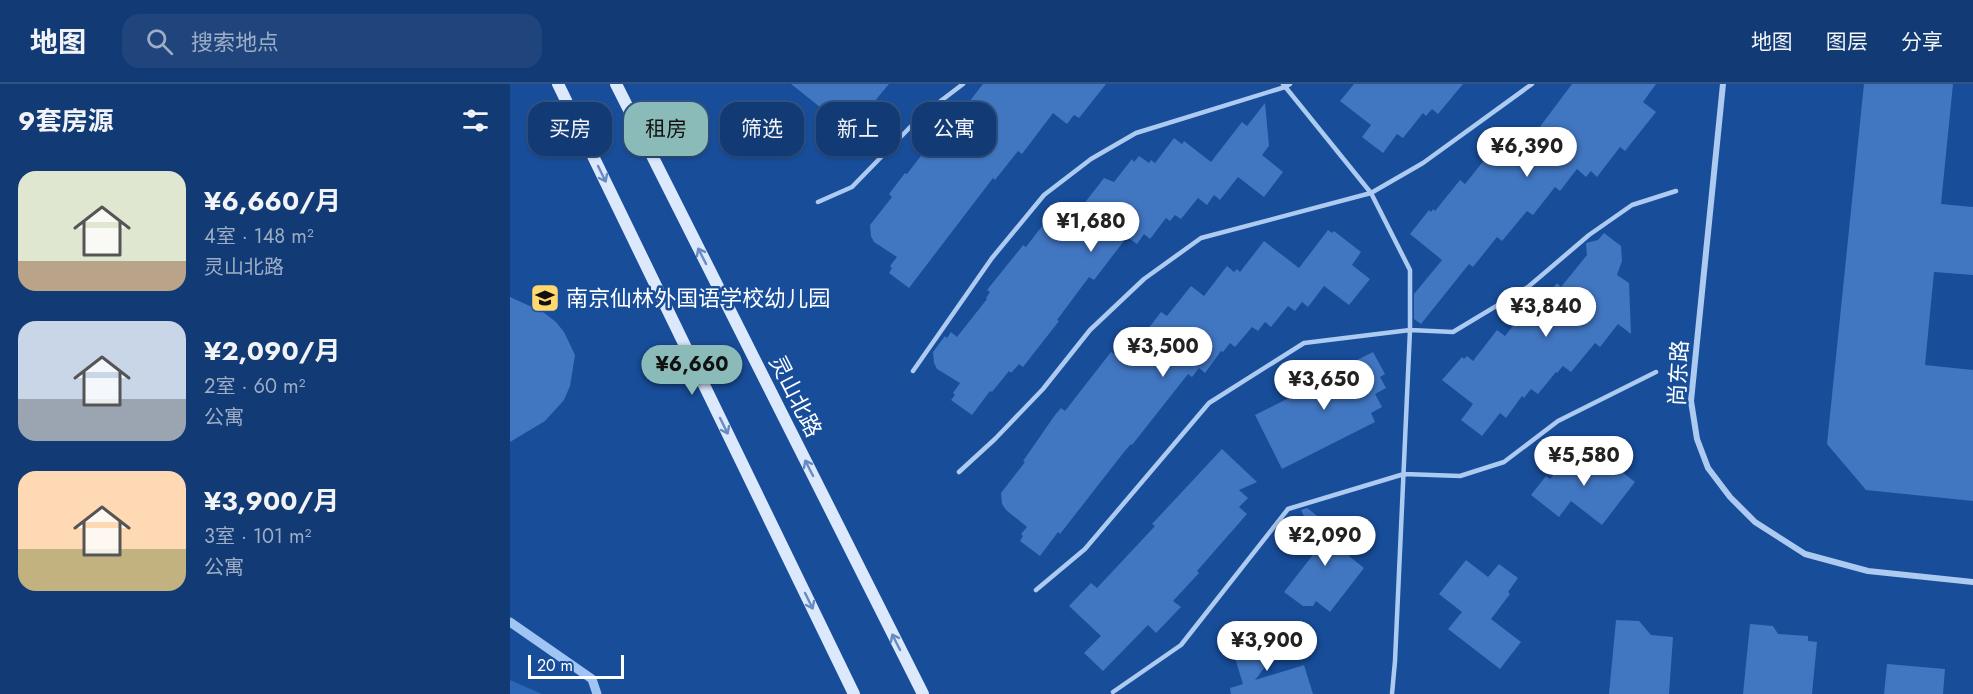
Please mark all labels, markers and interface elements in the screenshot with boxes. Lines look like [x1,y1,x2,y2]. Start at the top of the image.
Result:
search box [122,14,542,68]
text: 地图 [30,22,86,63]
icon: search [143,25,176,58]
text: 搜索地点 [191,26,279,58]
text: 地图 [1751,27,1793,57]
text: 图层 [1826,27,1868,57]
text: 分享 [1901,27,1943,57]
text: 9套房源 [18,102,113,140]
chip: 买房 [528,102,612,156]
chip: 租房 [624,102,708,156]
chip: 筛选 [720,102,804,156]
chip: 新上 [816,102,900,156]
chip: 公寓 [912,102,996,156]
icon: filters [459,104,492,137]
pin: ¥6,390 [1478,127,1576,178]
text: ¥6,390 [1491,132,1563,161]
one-way arrow [597,165,608,183]
text: ¥6,660/月 [204,182,341,220]
icon: home [66,195,138,267]
pin: ¥1,680 [1042,202,1140,253]
text: ¥1,680 [1056,207,1126,236]
text: 4室 · 148 m² [204,222,314,251]
one-way arrow [696,247,707,265]
text: 灵山北路 [204,253,284,282]
school or university icon: 南京仙林外国语学校幼儿园 [529,282,561,314]
place label: 南京仙林外国语学校幼儿园 [566,282,830,314]
pin: ¥3,840 [1497,287,1595,338]
text: ¥3,840 [1510,292,1582,321]
pin: ¥3,500 [1114,327,1212,378]
text: ¥2,090/月 [204,332,341,370]
text: ¥3,500 [1127,332,1199,361]
street label: 尚东路 [1660,339,1696,407]
icon: home [66,345,138,417]
pin: ¥6,660 [643,345,741,396]
text: ¥6,660 [655,350,729,379]
street label: 灵山北路 [762,350,830,442]
pin: ¥3,650 [1275,360,1373,411]
text: ¥3,650 [1288,365,1360,394]
text: 2室 · 60 m² [204,372,305,401]
text: 公寓 [204,403,244,432]
one-way arrow [718,416,730,434]
pin: ¥5,580 [1535,436,1633,487]
text: ¥5,580 [1548,441,1620,470]
one-way arrow [802,459,814,477]
text: ¥3,900/月 [204,482,339,520]
icon: home [66,495,138,567]
pin: ¥2,090 [1276,516,1374,567]
text: ¥2,090 [1289,521,1361,550]
text: 3室 · 101 m² [204,522,311,551]
text: 公寓 [204,553,244,582]
one-way arrow [803,592,815,610]
pin: ¥3,900 [1218,621,1316,672]
text: ¥3,900 [1231,626,1303,655]
one-way arrow [890,633,902,651]
scale bar [528,652,624,680]
text: 20 m [537,654,573,677]

